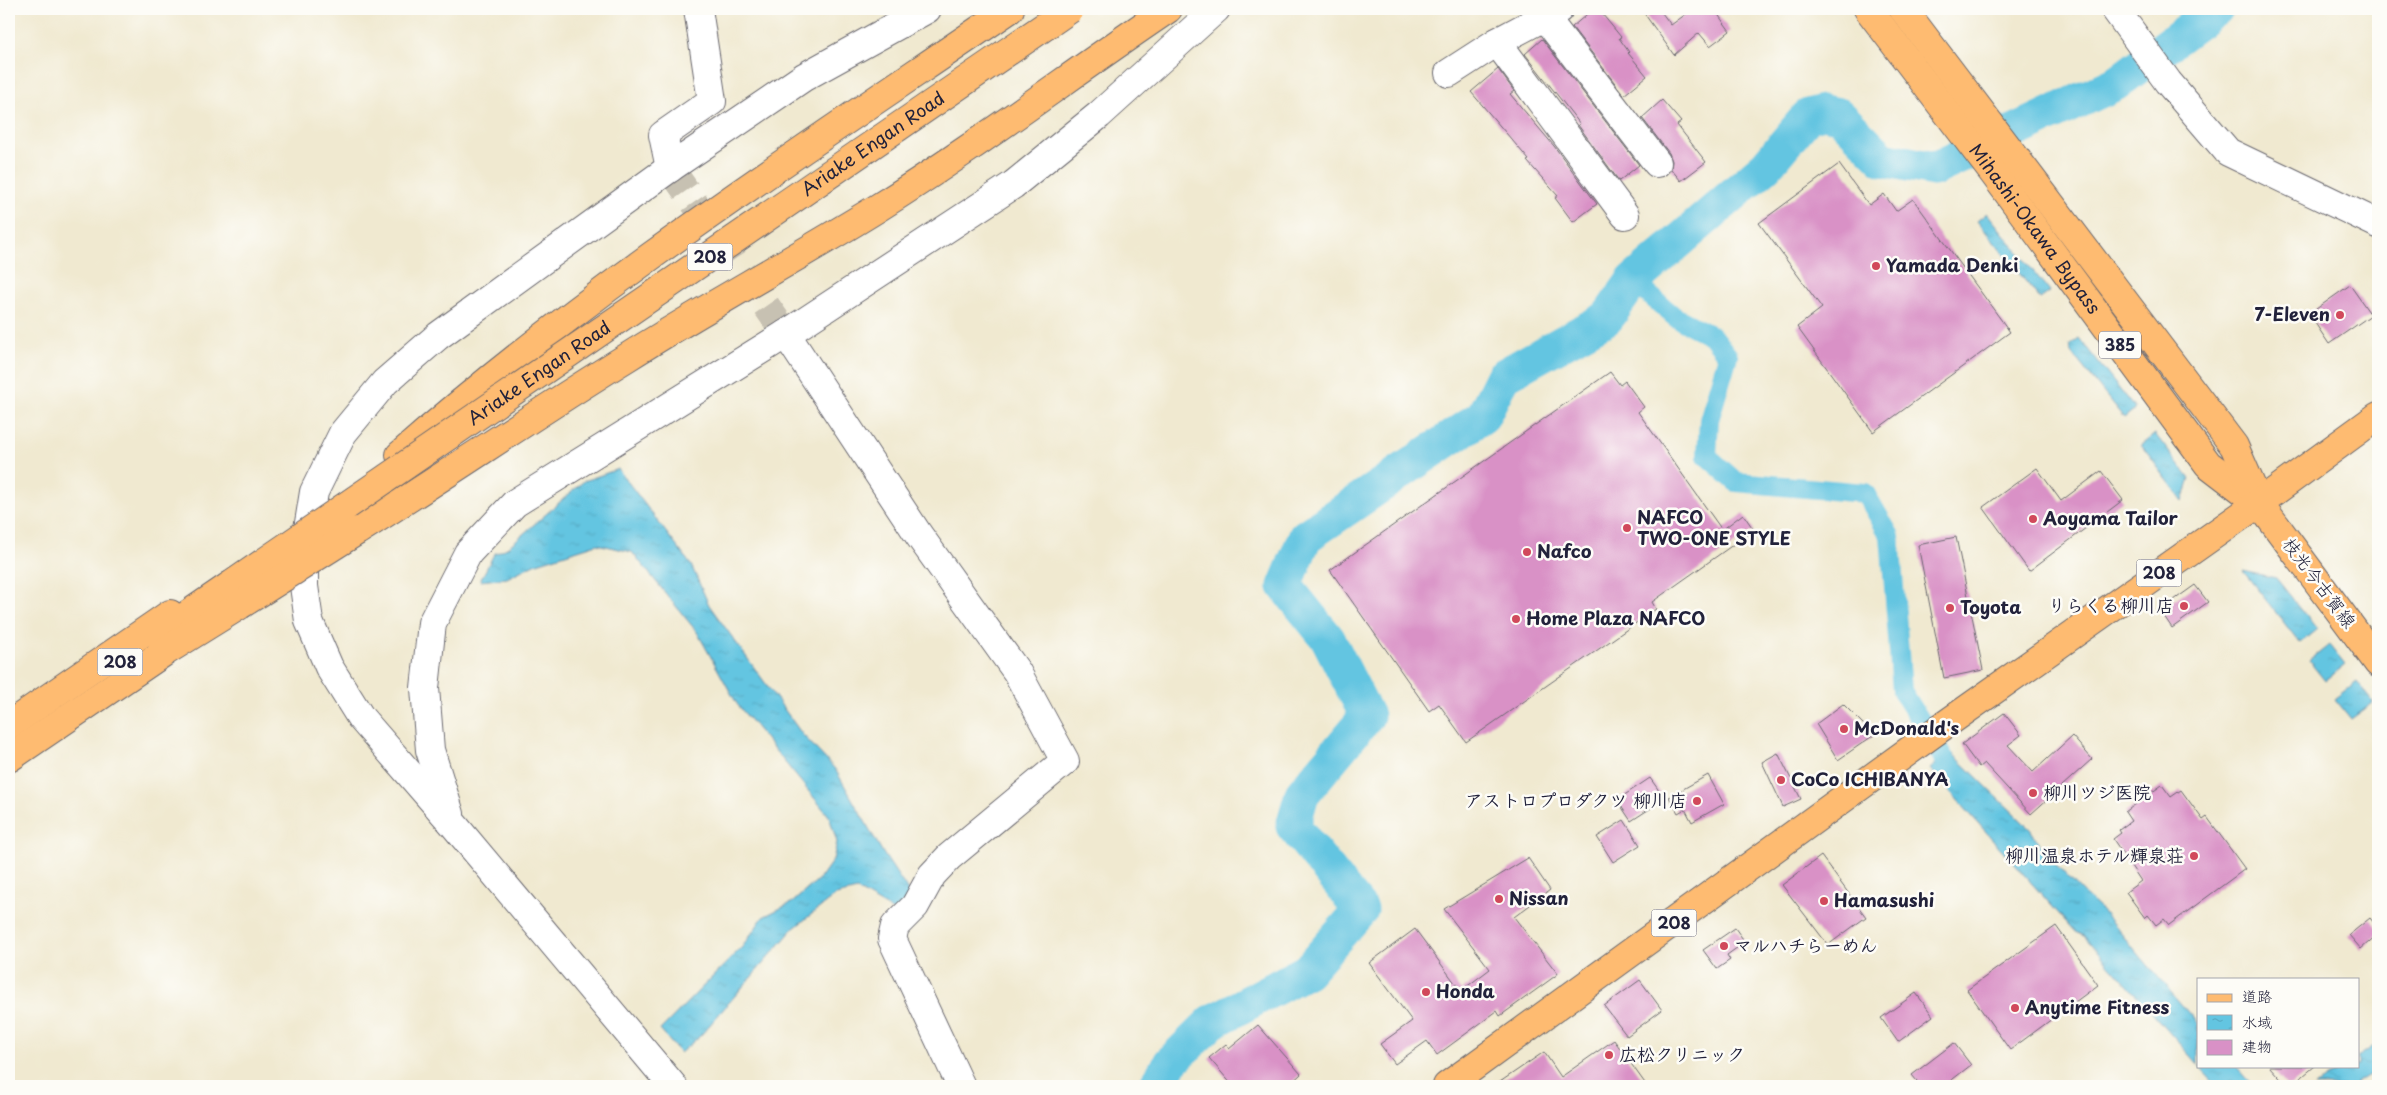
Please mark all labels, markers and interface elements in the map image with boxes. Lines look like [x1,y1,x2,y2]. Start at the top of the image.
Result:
street label: Ariake Engan Road [795,84,950,202]
street label: Mihashi-Okawa Bypass [1963,137,2108,319]
road number: 208 [688,243,732,270]
place label: Yamada Denki [1886,251,2018,278]
marker: Yamada Denki [1870,260,1882,272]
place label: 7-Eleven [2255,300,2330,327]
marker: 7-Eleven [2334,309,2346,321]
street label: Ariake Engan Road [461,313,616,431]
road number: 385 [2099,332,2141,358]
place label: NAFCO TWO-ONE STYLE [1637,503,1791,551]
place label: Aoyama Tailor [2042,504,2178,531]
marker: Aoyama Tailor [2027,513,2039,525]
marker: NAFCO TWO-ONE STYLE [1621,522,1633,534]
street label: 枝光今古賀線 [2277,531,2363,633]
place label: Nafco [1537,537,1592,564]
marker: Nafco [1521,546,1533,558]
road number: 208 [2136,560,2182,586]
place label: りらくる柳川店 [2048,591,2174,618]
place label: Toyota [1960,593,2021,620]
marker: りらくる柳川店 [2178,600,2190,612]
marker: Toyota [1944,602,1956,614]
place label: Home Plaza NAFCO [1526,604,1705,631]
marker: Home Plaza NAFCO [1510,613,1522,625]
road number: 208 [98,649,142,676]
place label: McDonald's [1854,714,1960,741]
marker: McDonald's [1838,723,1850,735]
place label: CoCo ICHIBANYA [1791,765,1949,792]
marker: CoCo ICHIBANYA [1775,774,1787,786]
place label: 柳川ツジ医院 [2043,778,2151,805]
place label: アストロプロダクツ 柳川店 [1465,786,1687,813]
marker: 柳川ツジ医院 [2027,787,2039,799]
marker: アストロプロダクツ 柳川店 [1691,795,1703,807]
place label: 柳川温泉ホテル輝泉荘 [2005,841,2184,868]
marker: 柳川温泉ホテル輝泉荘 [2188,850,2200,862]
place label: Nissan [1509,884,1569,911]
place label: Hamasushi [1834,886,1934,913]
marker: Nissan [1493,893,1505,905]
marker: Hamasushi [1818,895,1830,907]
road number: 208 [1652,910,1696,936]
place label: マルハチらーめん [1734,931,1878,958]
marker: マルハチらーめん [1718,940,1730,952]
place label: Honda [1436,977,1496,1004]
legend [2197,978,2360,1068]
text: 道路 [2242,984,2272,1007]
marker: Honda [1420,986,1432,998]
place label: Anytime Fitness [2025,993,2170,1020]
marker: Anytime Fitness [2009,1002,2021,1014]
text: 水域 [2242,1010,2272,1033]
text: 建物 [2242,1034,2272,1057]
place label: 広松クリニック [1619,1040,1745,1067]
marker: 広松クリニック [1603,1049,1615,1061]

